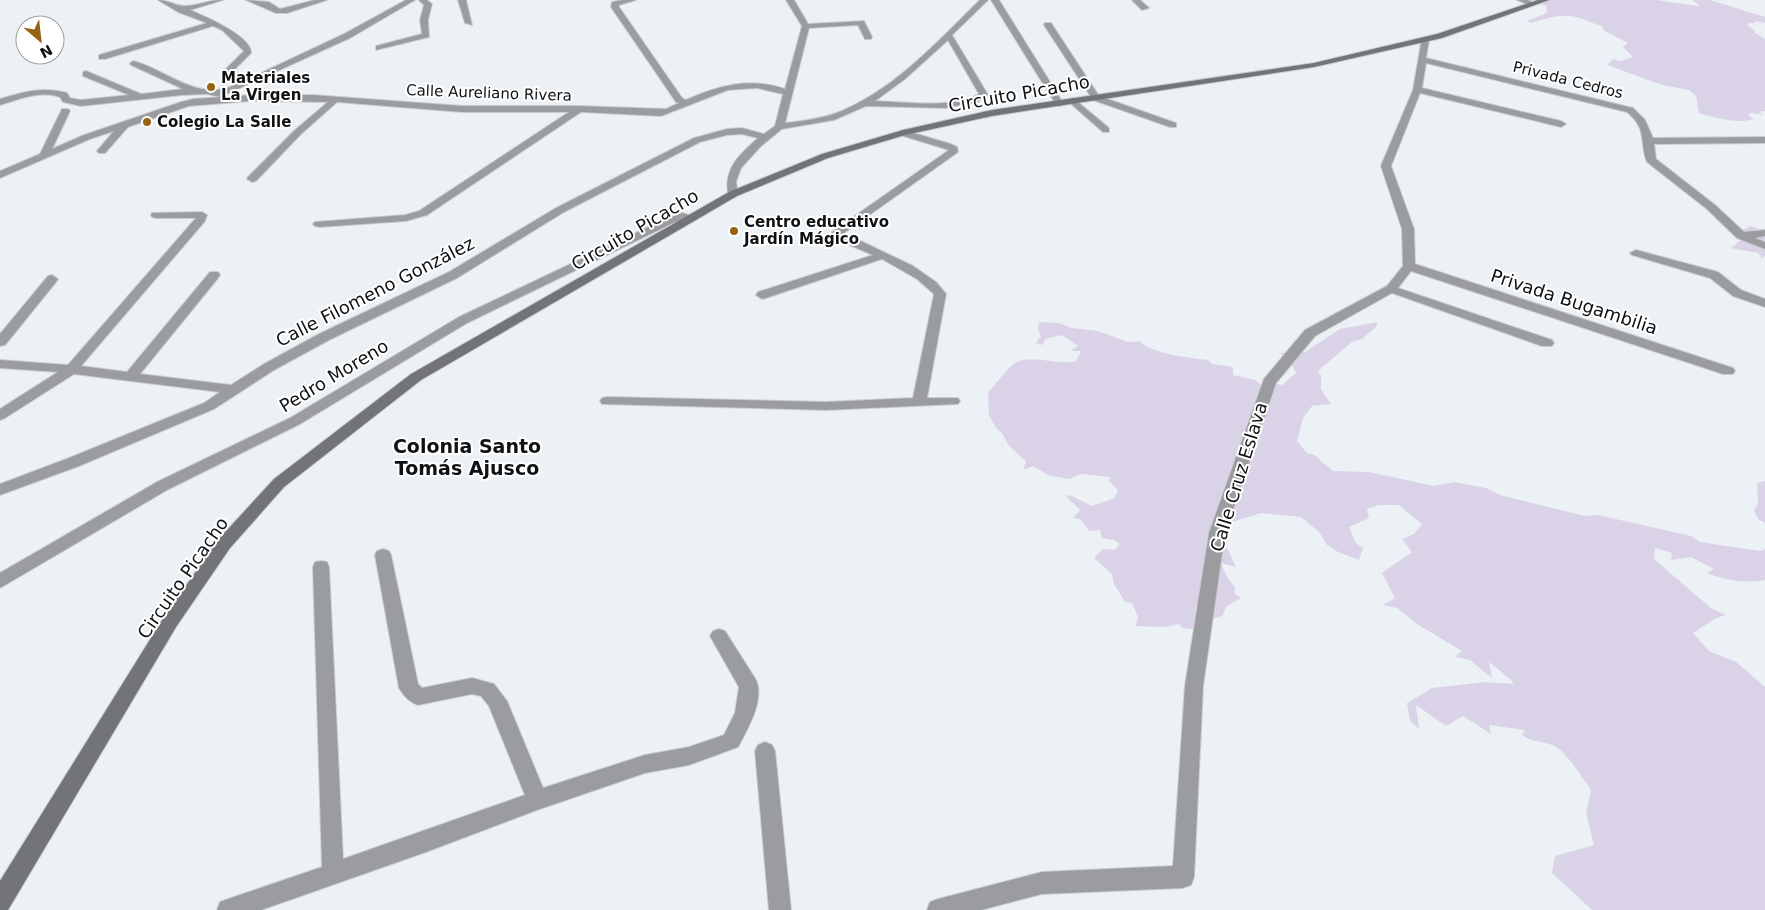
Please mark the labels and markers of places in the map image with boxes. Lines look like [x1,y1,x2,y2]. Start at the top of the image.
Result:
place label: Materiales La Virgen [221,69,310,104]
marker: Materiales La Virgen [205,81,217,93]
place label: Colegio La Salle [157,113,291,131]
marker: Colegio La Salle [141,116,153,128]
place label: Centro educativo Jardín Mágico [743,213,889,248]
marker: Centro educativo Jardín Mágico [728,225,740,237]

